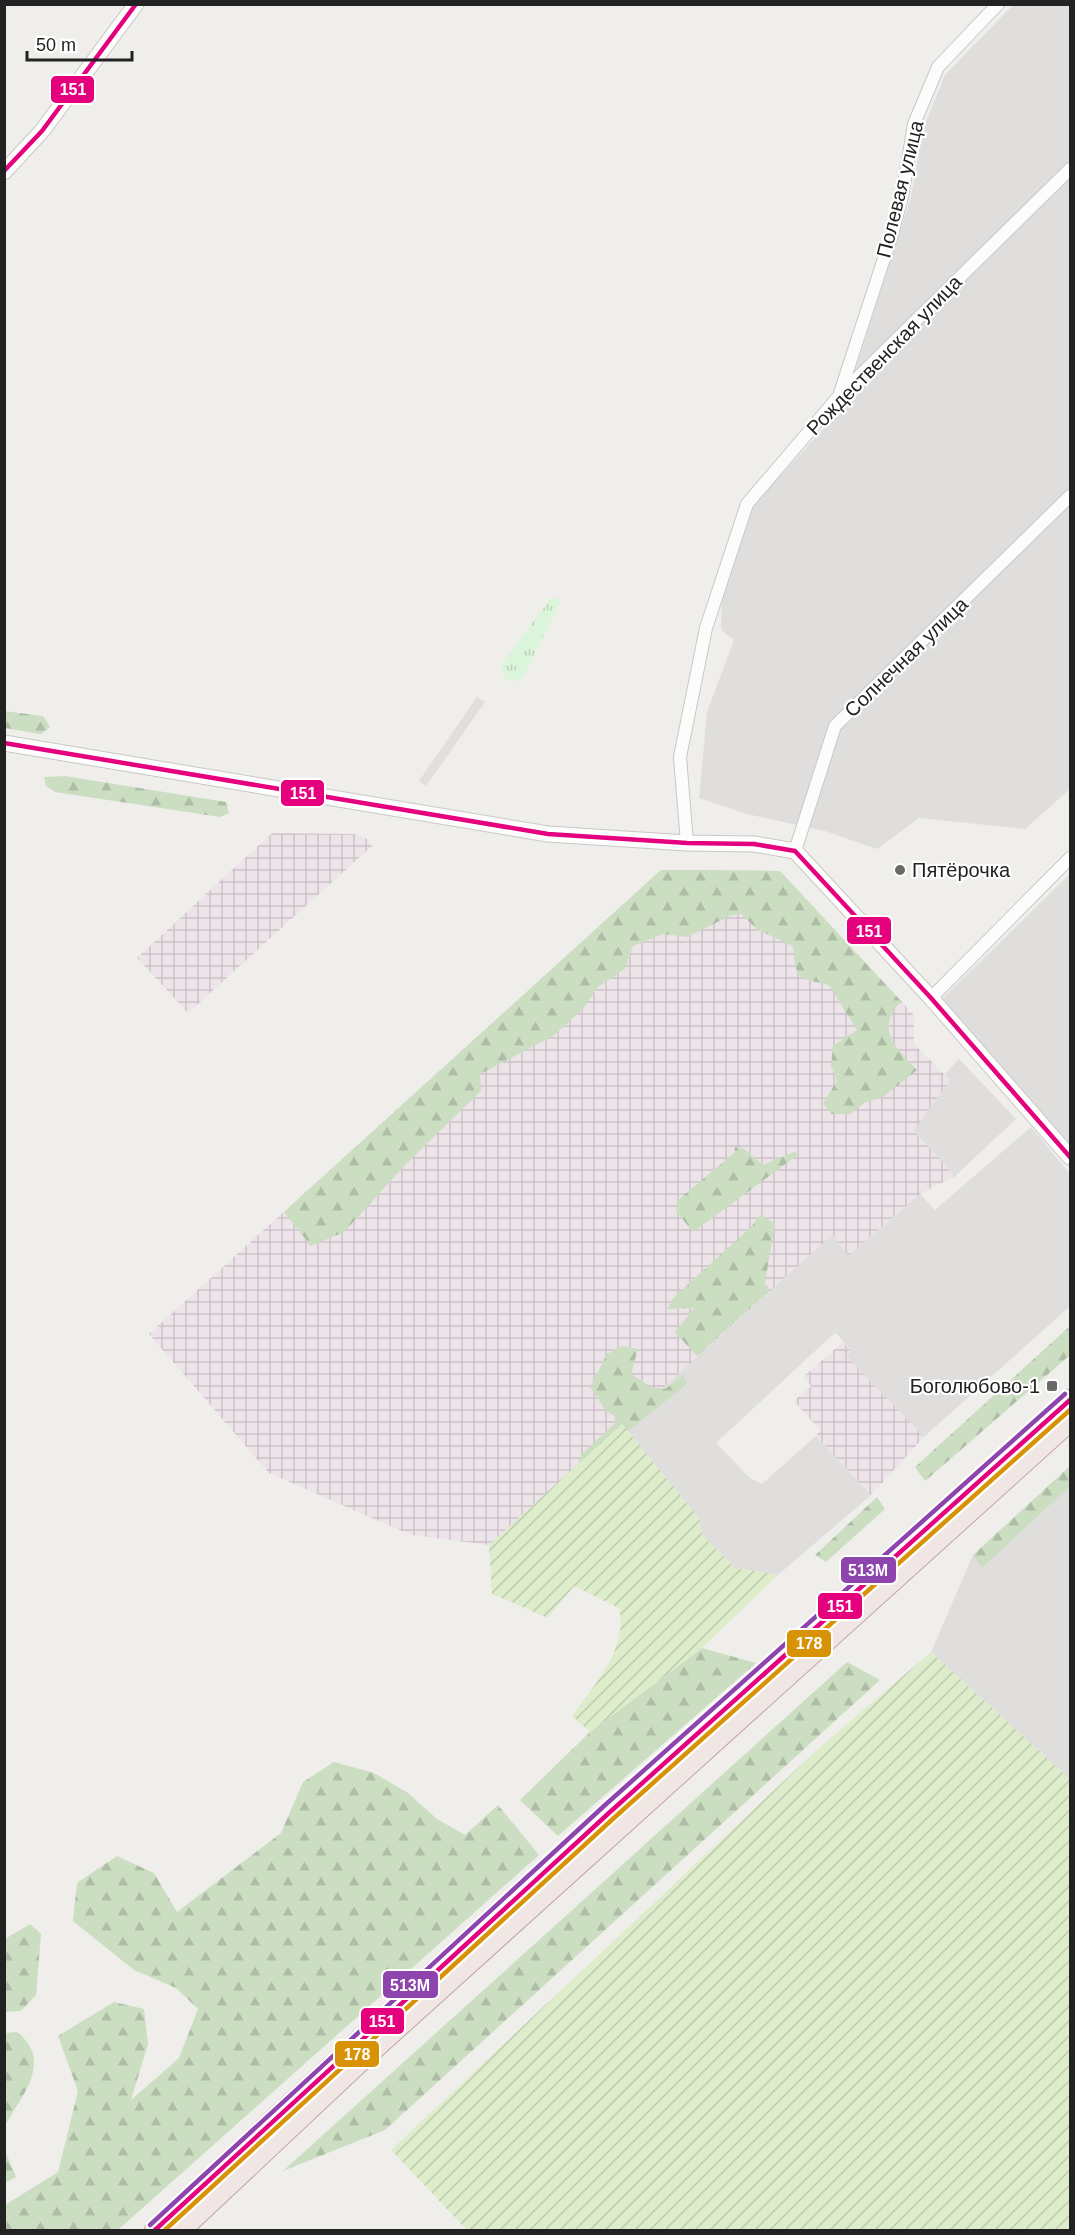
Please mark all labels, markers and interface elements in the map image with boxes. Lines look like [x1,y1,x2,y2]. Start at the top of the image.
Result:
scale bar [27,24,132,62]
text: 50 m [36,35,76,55]
line badge: 151 [50,75,95,104]
text: 151 [60,81,86,98]
street label: Полевая улица [872,117,928,260]
street label: Рождественская улица [802,270,966,439]
street label: Солнечная улица [840,592,973,721]
line badge: 151 [280,779,325,807]
text: 151 [290,785,316,802]
place label: Пятёрочка [912,859,1011,881]
marker: Пятёрочка [893,863,907,877]
line badge: 151 [846,916,892,945]
text: 151 [856,923,882,940]
place label: Боголюбово-1 [910,1375,1040,1397]
marker: Боголюбово-1 [1045,1379,1059,1393]
line badge: 513М [840,1556,897,1584]
text: 513М [848,1562,888,1579]
line badge: 151 [817,1592,863,1620]
text: 151 [827,1598,853,1615]
line badge: 178 [786,1629,832,1658]
text: 178 [796,1635,822,1652]
line badge: 513М [382,1970,439,1999]
text: 513М [390,1977,430,1994]
line badge: 151 [360,2007,405,2035]
text: 151 [369,2013,395,2030]
line badge: 178 [334,2040,380,2068]
text: 178 [344,2046,370,2063]

